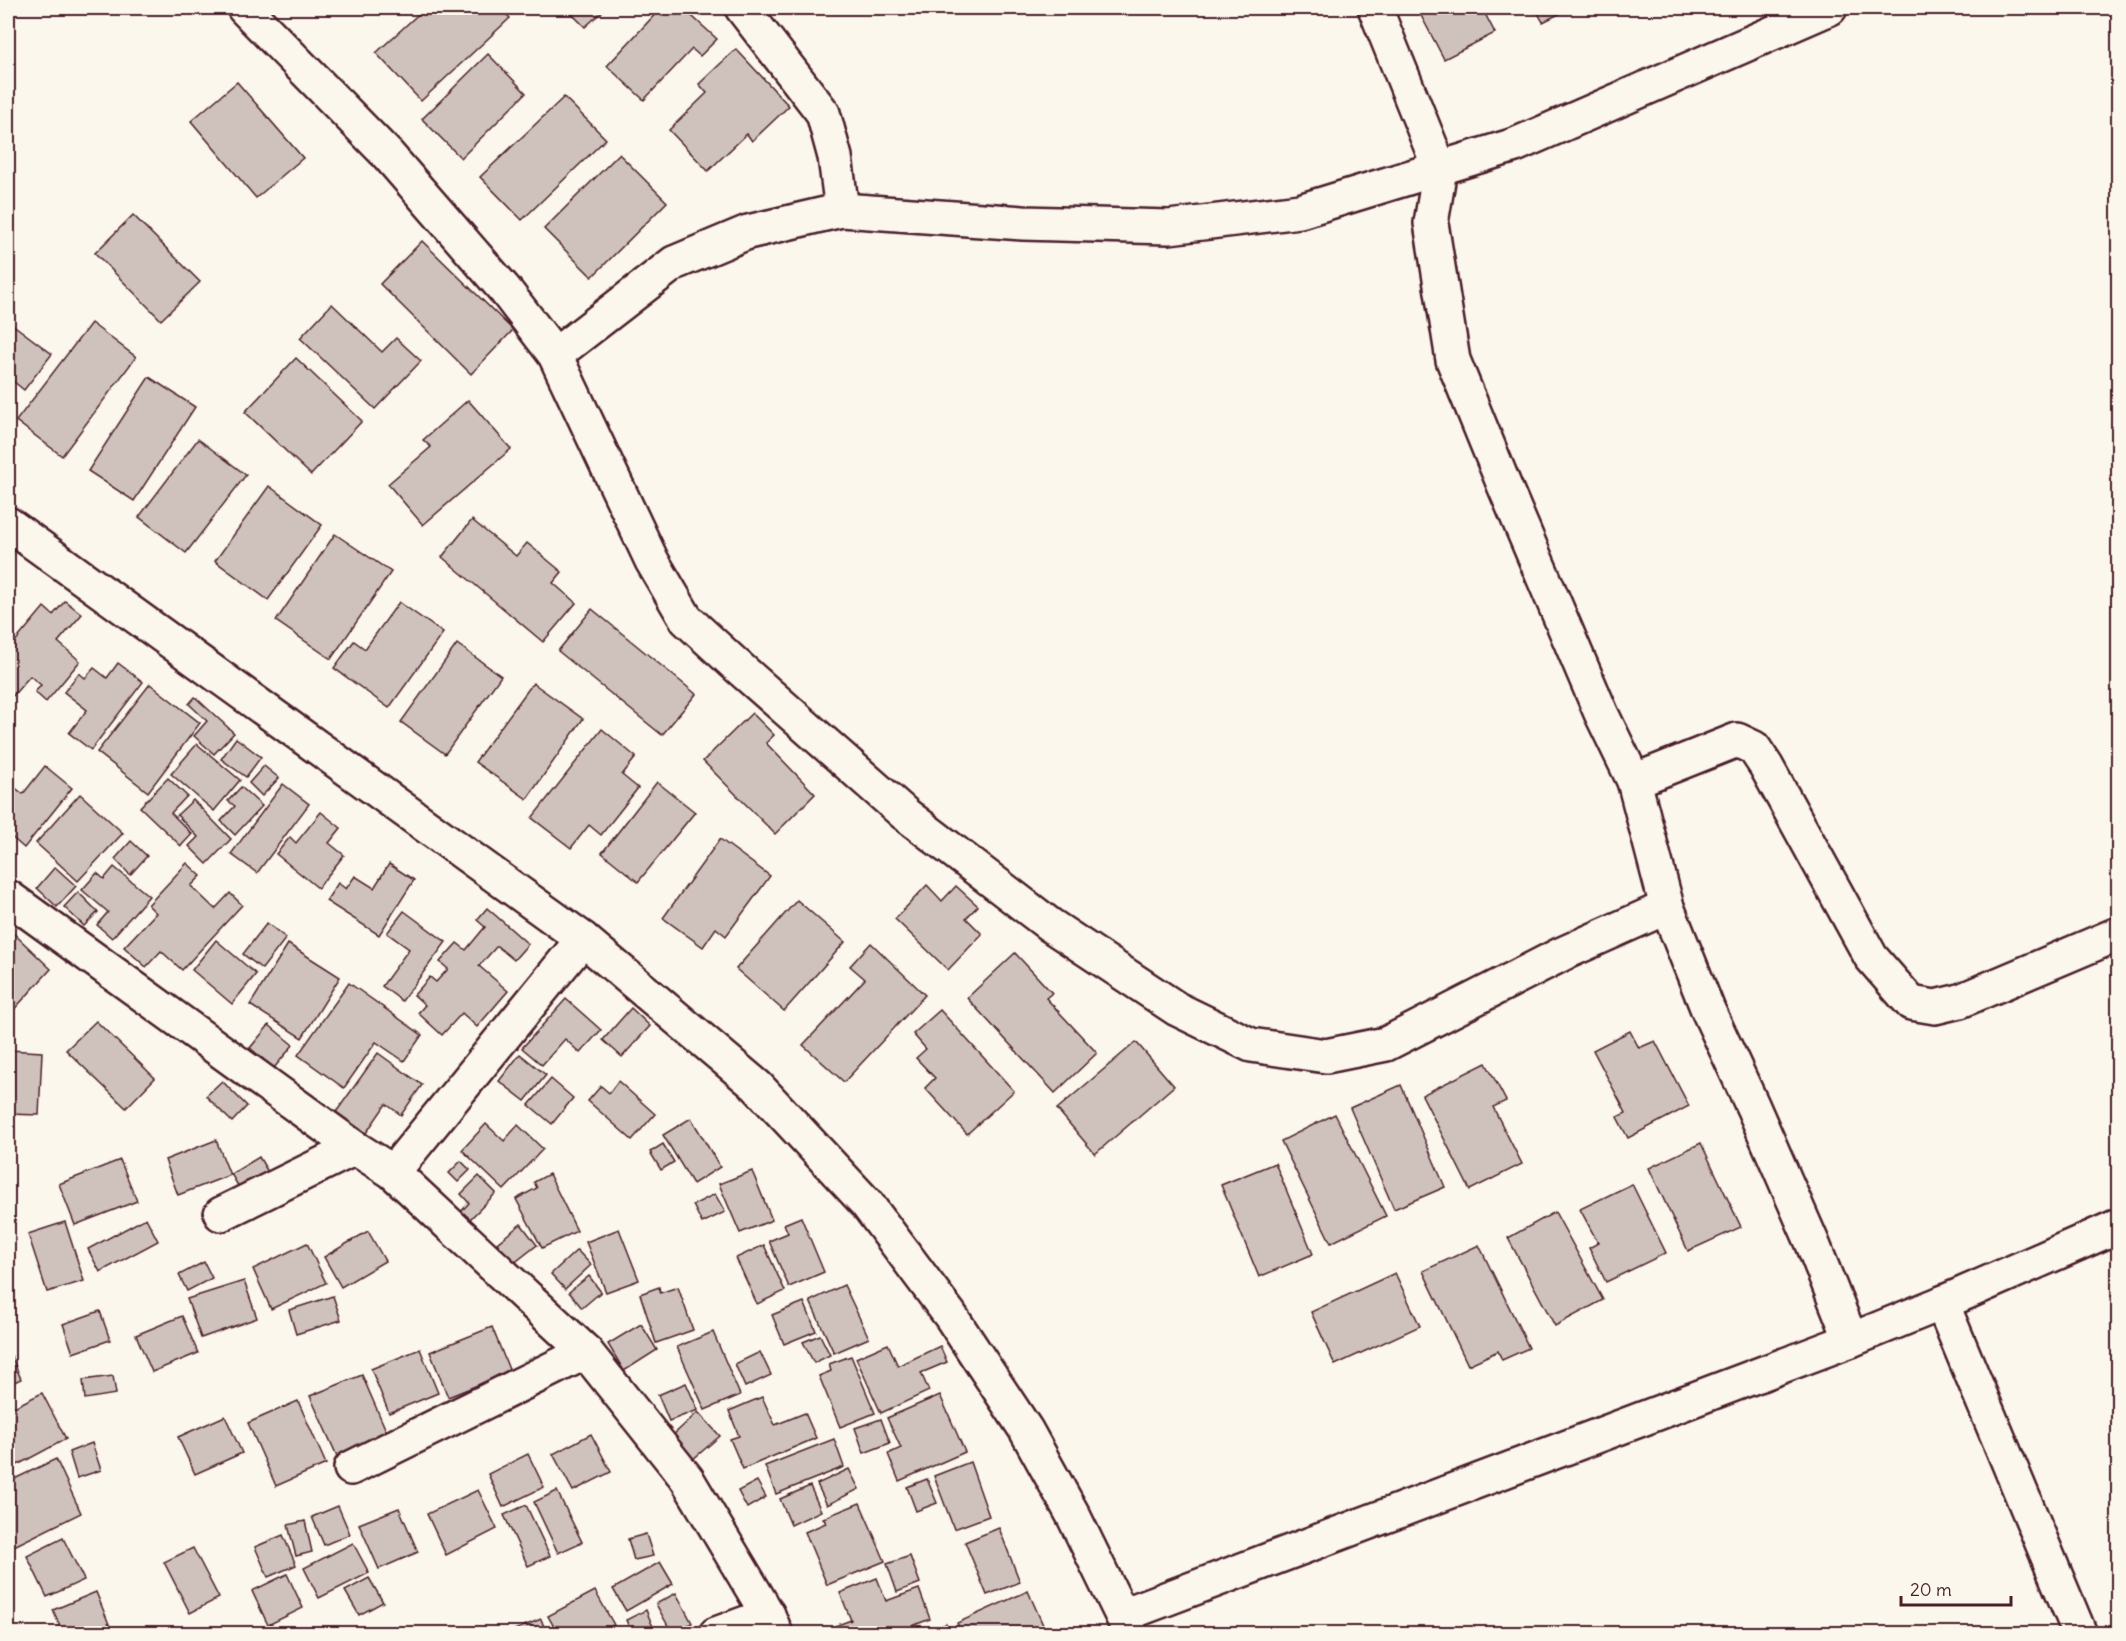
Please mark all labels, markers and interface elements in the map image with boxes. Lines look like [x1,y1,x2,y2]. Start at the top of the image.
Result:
scale bar [1901,1569,2010,1607]
text: 20 m [1910,1578,1952,1601]

